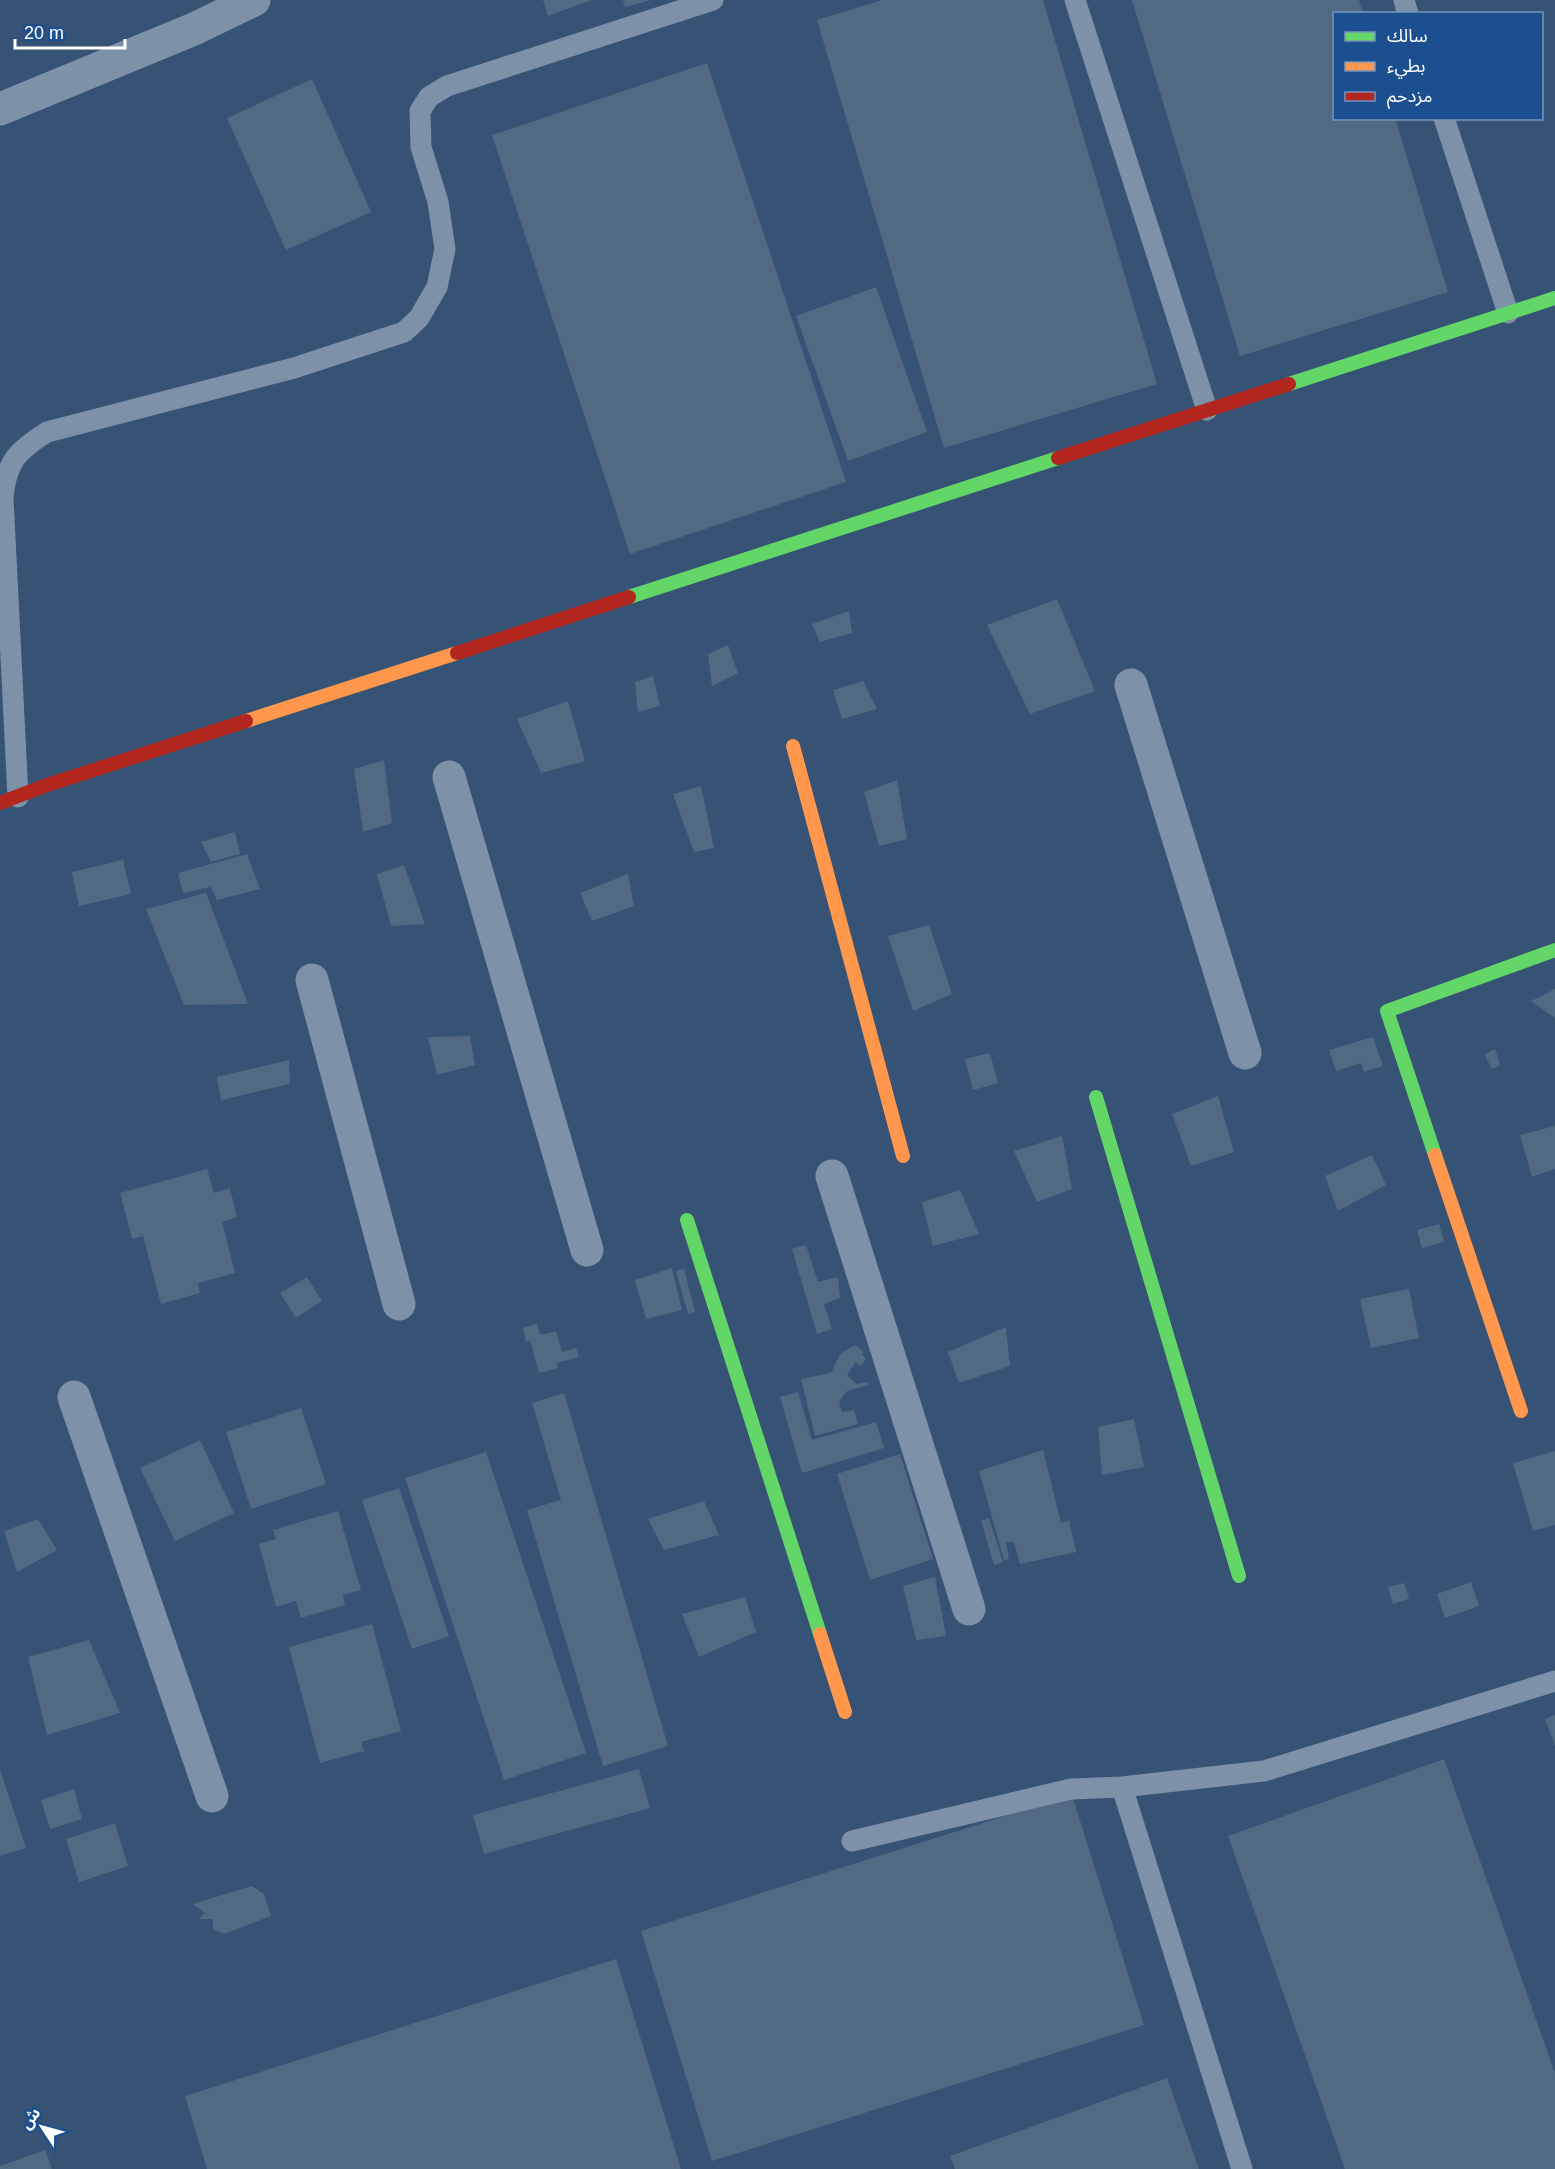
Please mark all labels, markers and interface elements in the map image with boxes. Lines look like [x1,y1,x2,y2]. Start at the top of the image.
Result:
scale bar [15,12,124,50]
legend [1333,12,1543,120]
text: 20 m [24,23,64,43]
text: سالك [1387,26,1428,46]
text: بطيء [1387,56,1425,79]
text: مزدحم [1387,86,1432,109]
north arrow [12,2097,72,2157]
text: ش [17,2105,44,2133]

